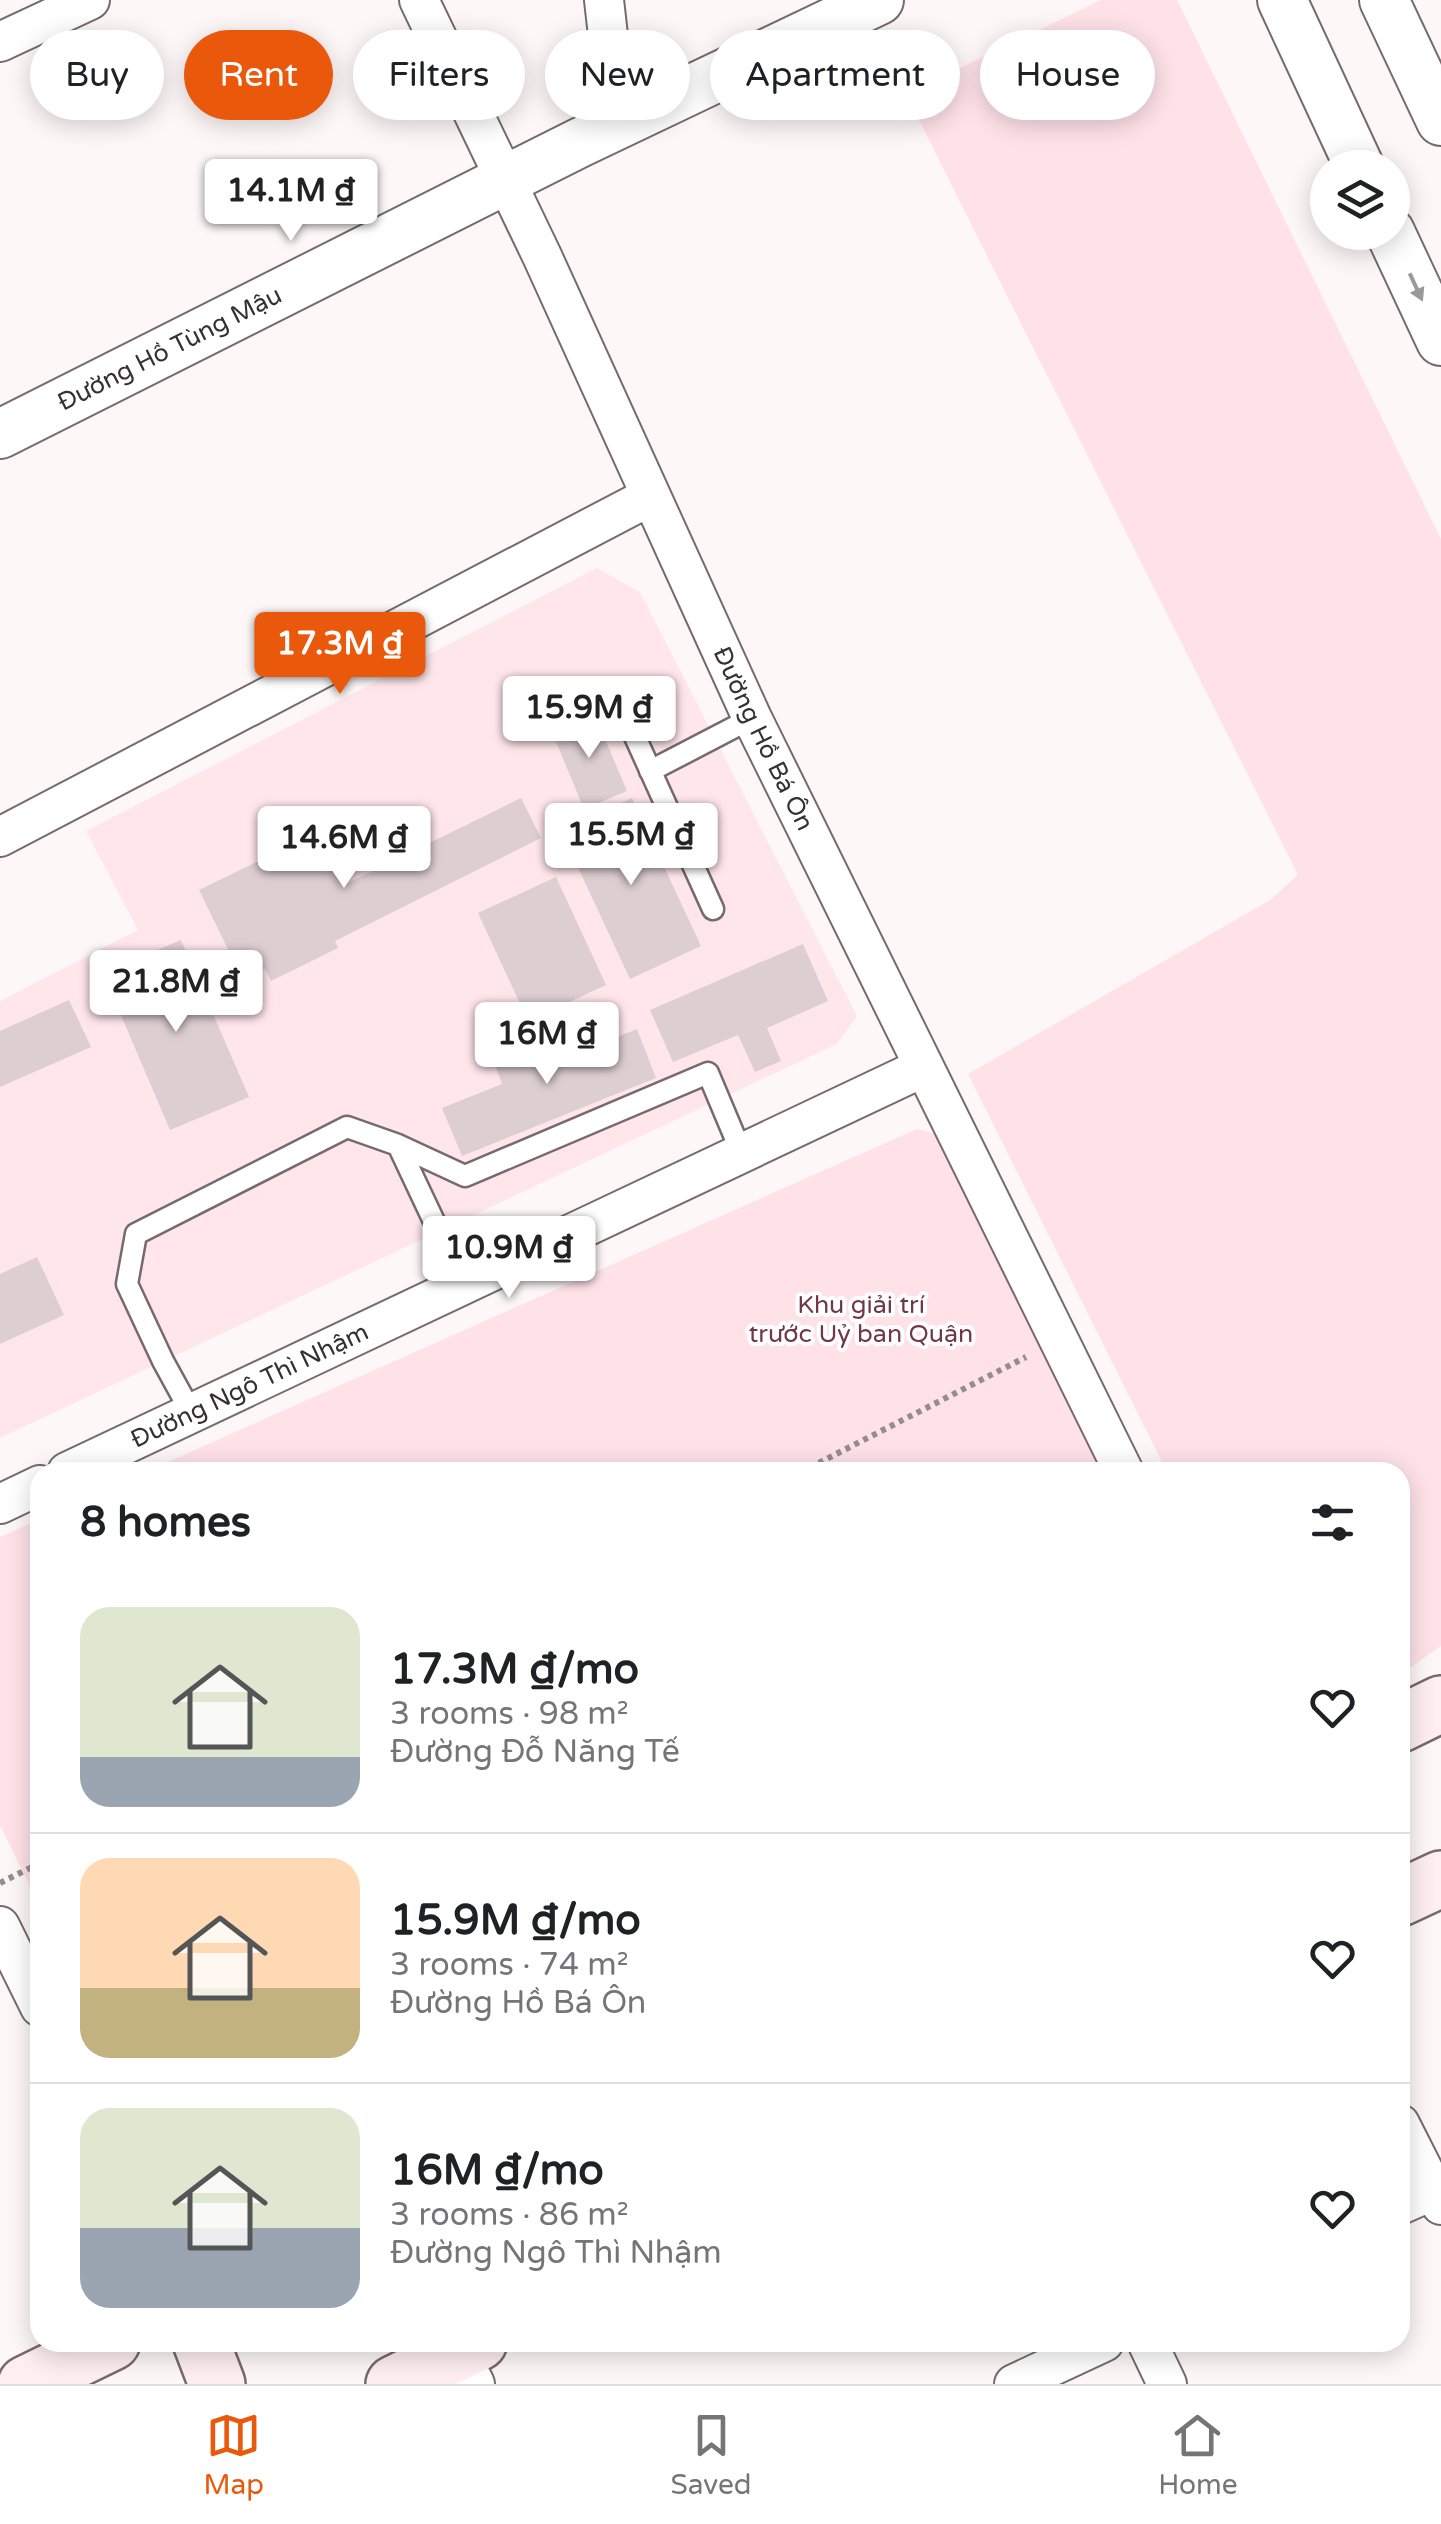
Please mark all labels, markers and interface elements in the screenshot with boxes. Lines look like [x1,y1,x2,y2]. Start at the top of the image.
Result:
chip: Buy [30,30,164,120]
chip: Rent [184,30,333,120]
chip: Filters [353,30,525,120]
chip: New [545,30,690,120]
chip: Apartment [710,30,960,120]
chip: House [980,30,1155,120]
map controls [1310,150,1410,250]
button: layers [1310,150,1410,250]
pin: 14.1M ₫ [199,159,383,244]
text: 14.1M ₫ [227,172,355,210]
one-way arrow [1407,273,1424,302]
street label: Đường Hồ Tùng Mậu [53,280,287,418]
pin: 17.3M ₫ [248,612,432,697]
text: 17.3M ₫ [276,625,404,663]
street label: Đường Hồ Bá Ôn [707,642,820,836]
pin: 15.9M ₫ [497,676,681,761]
text: 15.9M ₫ [525,689,653,727]
pin: 15.5M ₫ [539,803,723,888]
pin: 14.6M ₫ [252,806,436,891]
text: 15.5M ₫ [567,816,695,854]
text: 14.6M ₫ [280,819,408,857]
pin: 21.8M ₫ [84,950,268,1035]
text: 21.8M ₫ [112,963,240,1001]
pin: 16M ₫ [477,1002,617,1087]
text: 16M ₫ [497,1015,597,1053]
pin: 10.9M ₫ [417,1216,601,1301]
text: 10.9M ₫ [445,1229,573,1267]
park label: Khu giải trí trước Uỷ ban Quận [749,1290,973,1349]
street label: Đường Ngô Thì Nhậm [126,1317,373,1455]
icon: filters [1305,1495,1360,1550]
text: 8 homes [80,1497,251,1548]
text: 17.3M ₫/mo [390,1644,639,1695]
icon: home [160,1647,280,1767]
icon: heart [1305,1680,1360,1735]
text: 3 rooms · 98 m² [390,1695,629,1733]
text: Đường Đỗ Năng Tế [390,1733,680,1771]
text: 15.9M ₫/mo [390,1895,641,1946]
icon: home [160,1898,280,2018]
icon: heart [1305,1931,1360,1986]
text: 3 rooms · 74 m² [390,1946,629,1984]
text: Đường Hồ Bá Ôn [390,1984,646,2022]
text: 16M ₫/mo [390,2145,604,2196]
icon: home [160,2148,280,2268]
icon: heart [1305,2181,1360,2236]
text: 3 rooms · 86 m² [390,2196,629,2234]
text: Đường Ngô Thì Nhậm [390,2234,722,2272]
tab: Map [203,2408,264,2502]
tab: Saved [671,2408,752,2502]
tab: Home [1158,2408,1238,2502]

